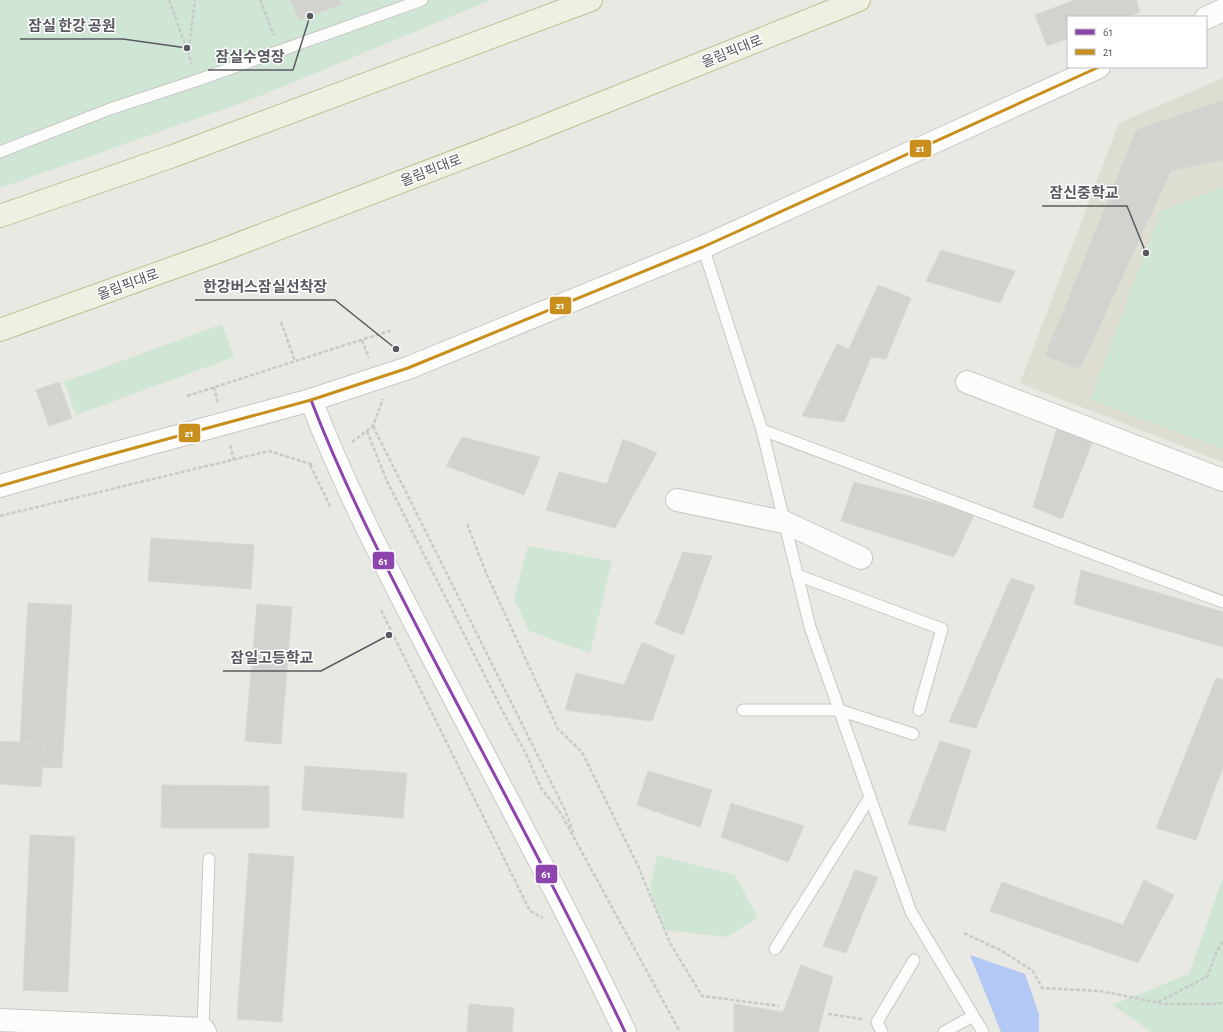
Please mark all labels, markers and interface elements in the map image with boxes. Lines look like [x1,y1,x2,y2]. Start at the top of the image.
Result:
callout: 잠실 한강 공원 [20,12,123,39]
legend [1067,16,1207,68]
text: 잠실 한강 공원 [28,18,116,34]
text: 61 [1103,26,1113,38]
street label: 올림픽대로 [700,32,765,70]
callout: 잠실수영장 [208,43,293,70]
text: 21 [1103,46,1113,58]
text: 잠실수영장 [215,49,285,65]
line badge: 21 [909,139,932,158]
text: 21 [915,143,925,154]
street label: 올림픽대로 [398,152,464,189]
callout: 잠신중학교 [1042,179,1127,206]
text: 잠신중학교 [1049,184,1119,201]
street label: 올림픽대로 [95,266,161,303]
callout: 한강버스잠실선착장 [195,273,335,300]
text: 한강버스잠실선착장 [203,279,327,295]
line badge: 21 [549,296,572,315]
text: 21 [555,300,565,311]
line badge: 21 [178,423,201,443]
text: 21 [184,428,194,439]
line badge: 61 [372,551,395,570]
text: 61 [378,556,388,567]
callout: 잠일고등학교 [223,644,321,671]
text: 잠일고등학교 [231,649,314,666]
line badge: 61 [535,864,558,884]
text: 61 [541,869,551,880]

